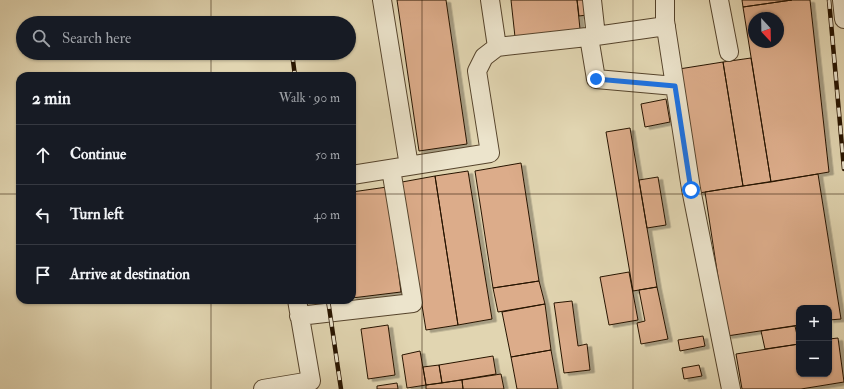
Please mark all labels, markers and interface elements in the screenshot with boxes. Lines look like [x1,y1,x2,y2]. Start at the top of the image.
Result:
north arrow [748,12,784,48]
search box [16,16,356,60]
icon: search [30,27,52,49]
text: Search here [62,29,131,48]
route end [587,70,605,88]
text: 2 min [32,88,71,109]
text: Walk · 90 m [279,90,340,106]
icon: ahead [32,144,54,166]
text: Continue [70,145,126,164]
text: 50 m [315,147,340,163]
route start [682,181,700,199]
icon: left [32,204,54,226]
text: Turn left [70,205,124,224]
text: 40 m [314,207,340,223]
icon: arrive [32,264,54,286]
text: Arrive at destination [70,265,190,284]
map controls [796,305,832,377]
button: + [796,305,832,341]
button: − [796,341,832,377]

